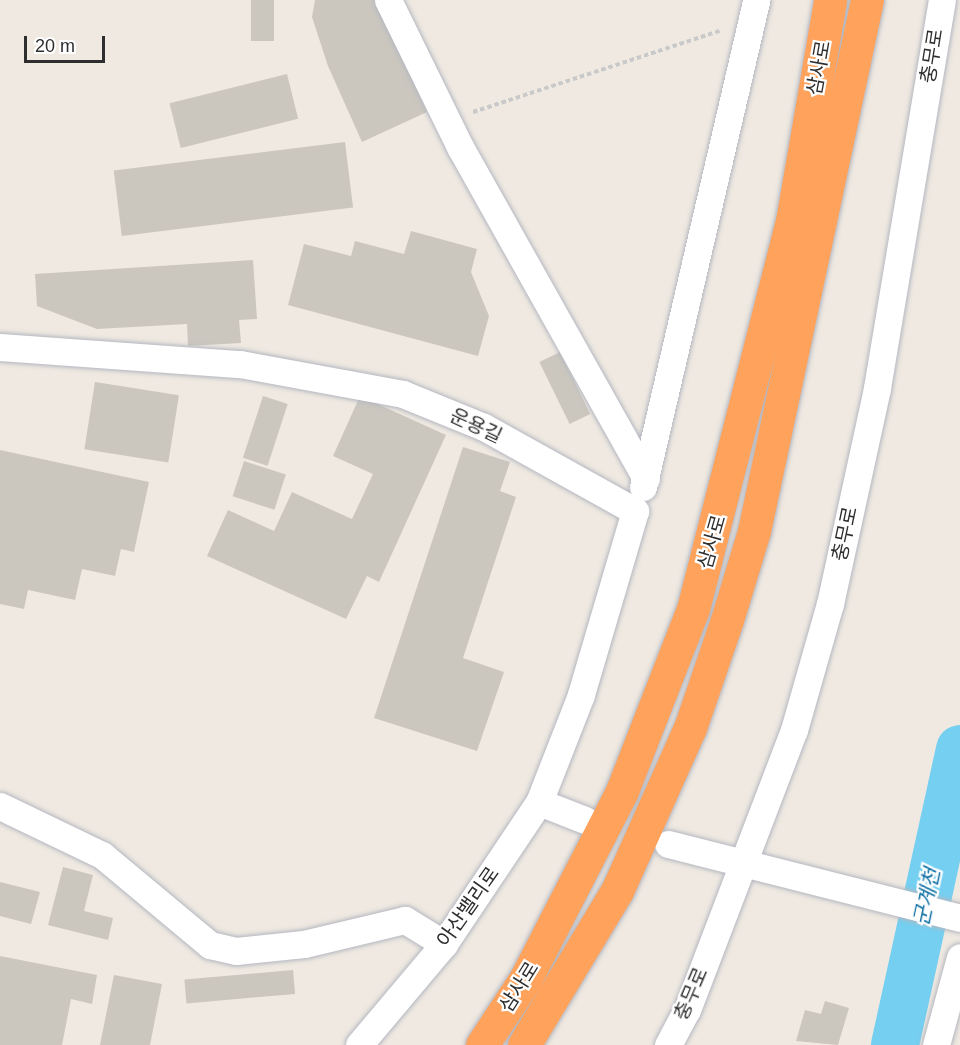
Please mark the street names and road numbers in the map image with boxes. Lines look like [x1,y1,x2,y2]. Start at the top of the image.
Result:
street label: 충무로 [916,27,948,85]
street label: 삼사로 [802,39,836,97]
street label: 운용길 [446,403,506,449]
street label: 충무로 [828,505,862,563]
street label: 삼사로 [693,512,731,572]
street label: 아산밸리로 [432,862,504,952]
street label: 삼사로 [494,957,544,1017]
street label: 충무로 [669,964,713,1024]

